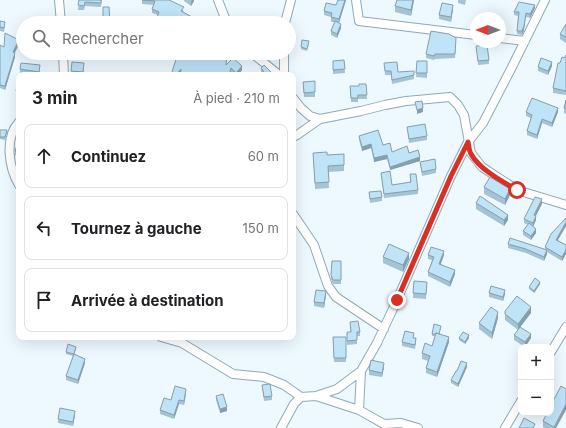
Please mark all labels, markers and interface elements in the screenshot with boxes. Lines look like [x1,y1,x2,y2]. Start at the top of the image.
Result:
north arrow [470,12,506,48]
search box [16,16,296,60]
icon: search [30,27,52,49]
text: Rechercher [62,29,144,48]
text: 3 min [32,88,78,108]
text: À pied · 210 m [193,90,280,106]
icon: ahead [33,145,55,167]
text: Continuez [71,147,146,166]
text: 60 m [248,148,279,164]
route start [508,181,526,199]
icon: left [33,217,55,239]
text: Tournez à gauche [71,219,202,238]
text: 150 m [243,220,279,236]
icon: arrive [33,289,55,311]
text: Arrivée à destination [71,291,224,310]
route end [388,291,406,309]
map controls [518,344,554,416]
button: + [518,344,554,380]
button: − [518,380,554,416]

